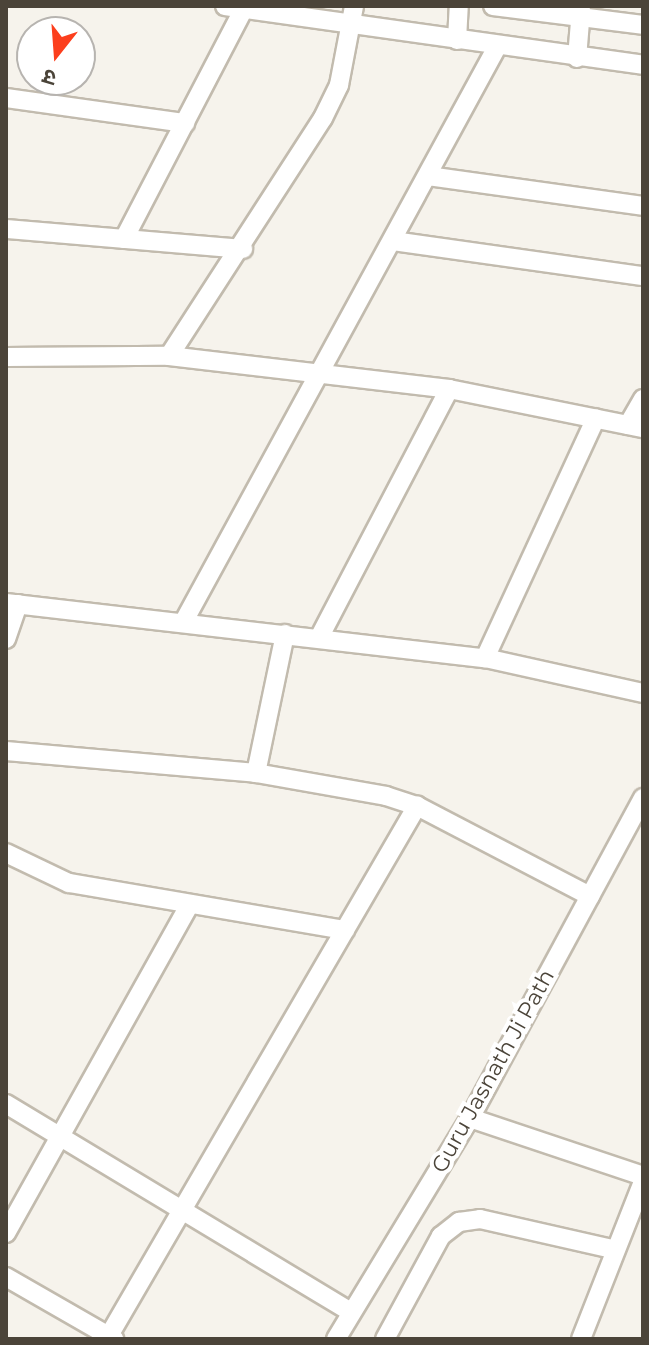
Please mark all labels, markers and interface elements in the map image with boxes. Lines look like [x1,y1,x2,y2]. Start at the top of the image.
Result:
north arrow [16,16,96,96]
text: उ [39,63,60,92]
street label: Guru Jasnath Ji Path [426,965,560,1177]

